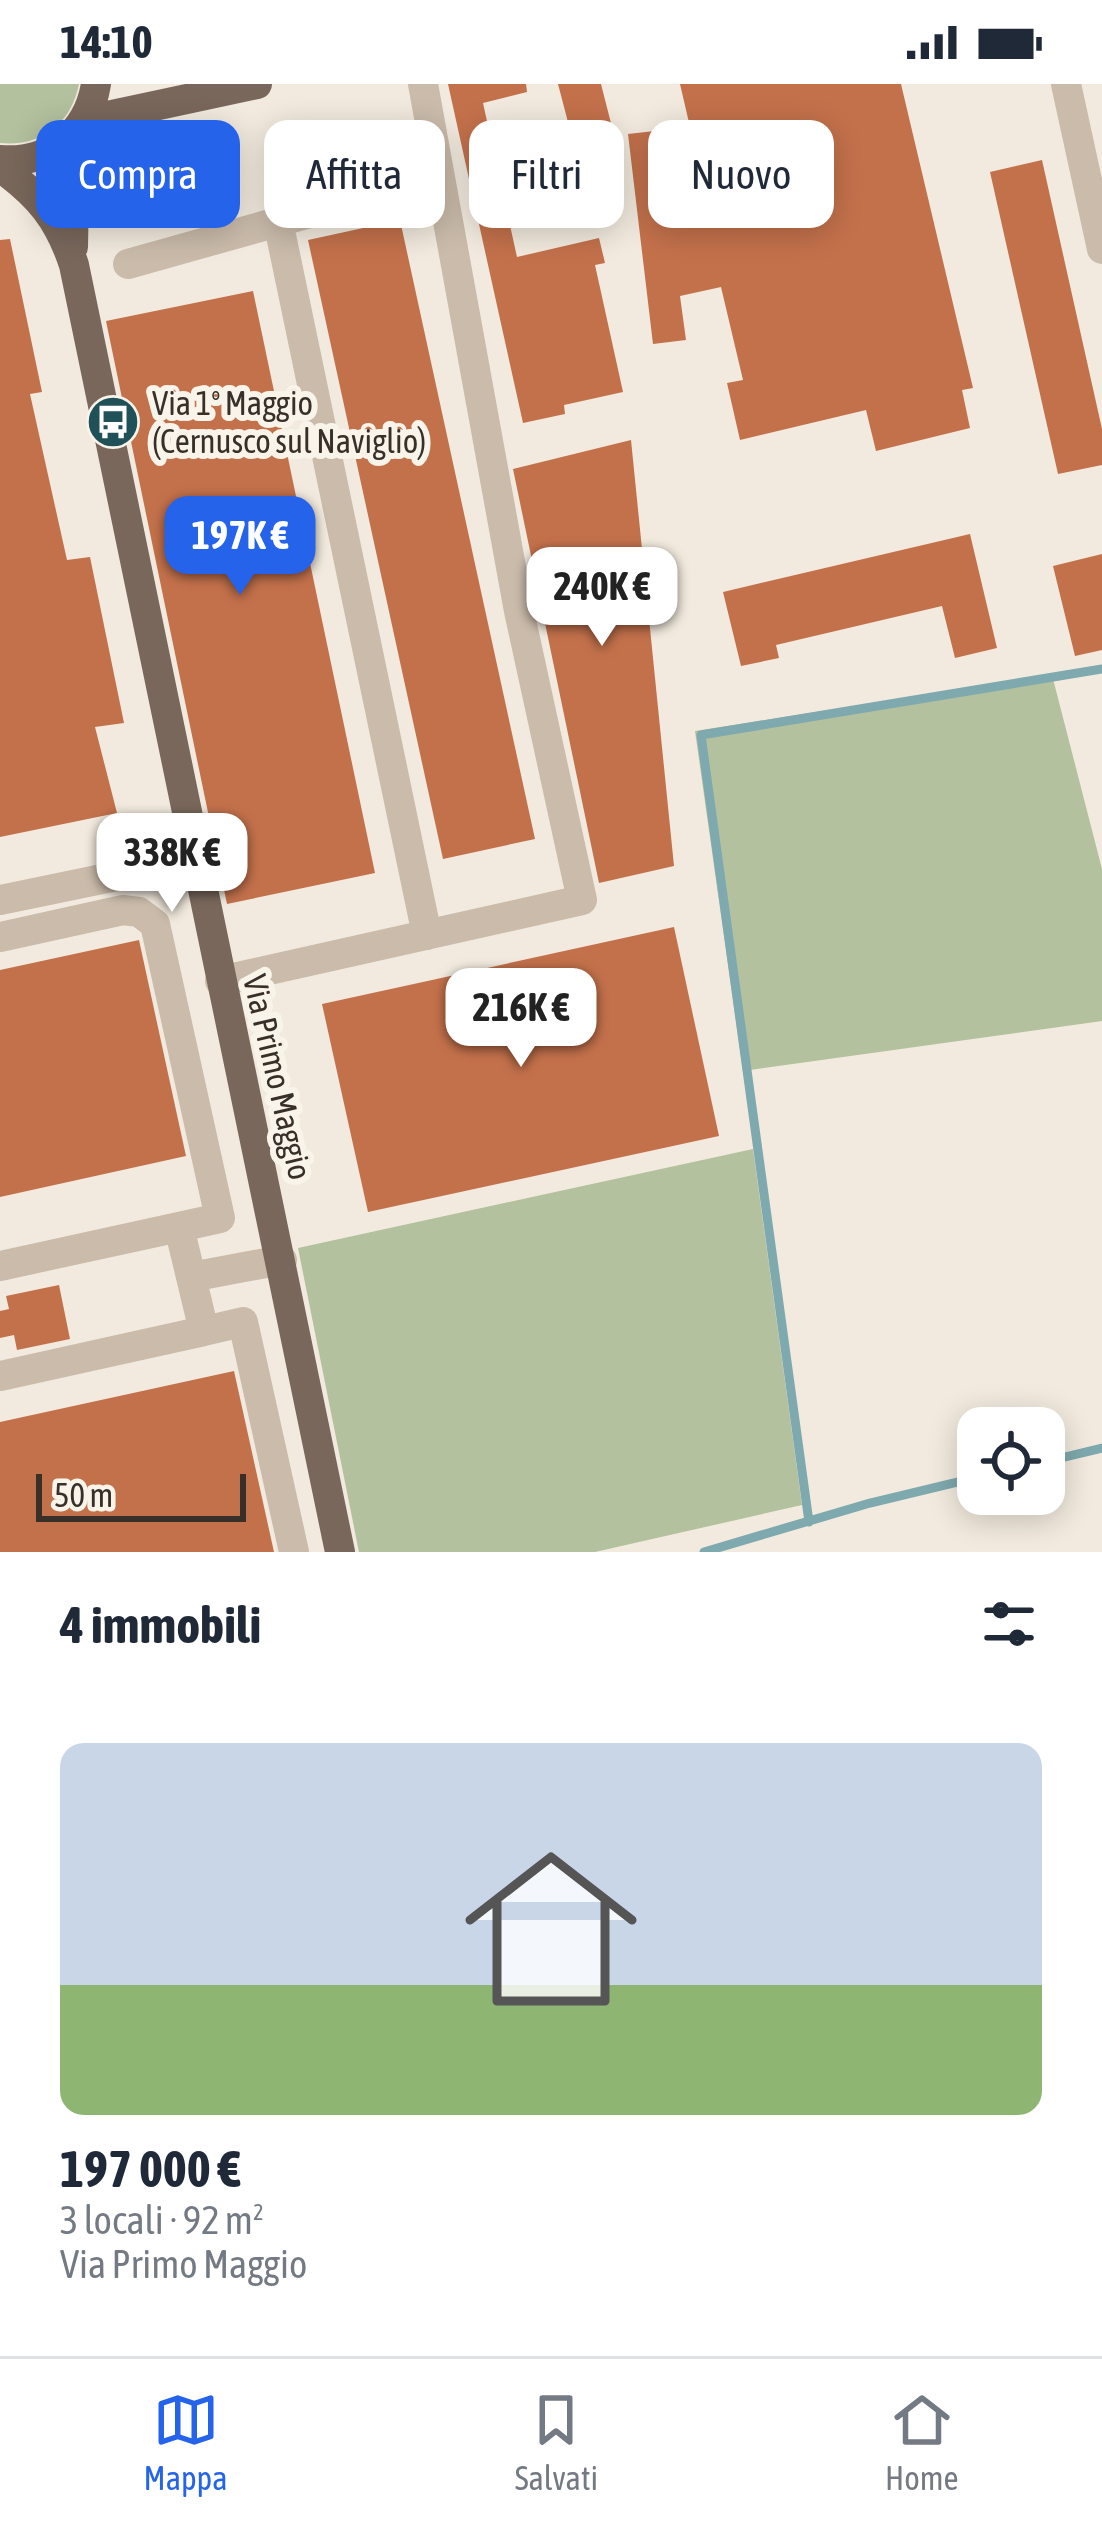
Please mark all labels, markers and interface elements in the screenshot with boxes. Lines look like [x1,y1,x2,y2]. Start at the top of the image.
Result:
text: 14:10 [60,16,153,68]
chip: Compra [36,120,240,228]
chip: Affitta [264,120,445,228]
chip: Filtri [469,120,624,228]
chip: Nuovo [648,120,834,228]
place label: Via 1° Maggio (Cernusco sul Naviglio) [152,384,426,460]
bus stop icon: Via 1° Maggio (Cernusco sul Naviglio) [85,394,141,450]
pin: 197K € [142,496,338,598]
text: 197K € [192,513,289,557]
pin: 240K € [504,547,700,649]
text: 240K € [554,564,651,608]
pin: 338K € [74,813,270,915]
text: 338K € [124,830,221,874]
pin: 216K € [423,968,619,1070]
street label: Via Primo Maggio [236,971,320,1183]
text: 216K € [473,985,570,1029]
map controls [957,1407,1065,1515]
button: locate [957,1407,1065,1515]
scale bar [36,1468,246,1521]
text: 50 m [54,1476,113,1514]
icon: filters [976,1591,1042,1657]
text: 4 immobili [60,1595,261,1654]
icon: home [443,1821,659,2037]
text: 197 000 € [60,2139,241,2198]
text: 3 locali · 92 m² [60,2198,264,2242]
text: Via Primo Maggio [60,2242,307,2286]
tab: Mappa [144,2387,228,2497]
tab: Salvati [515,2387,598,2497]
tab: Home [885,2387,958,2497]

